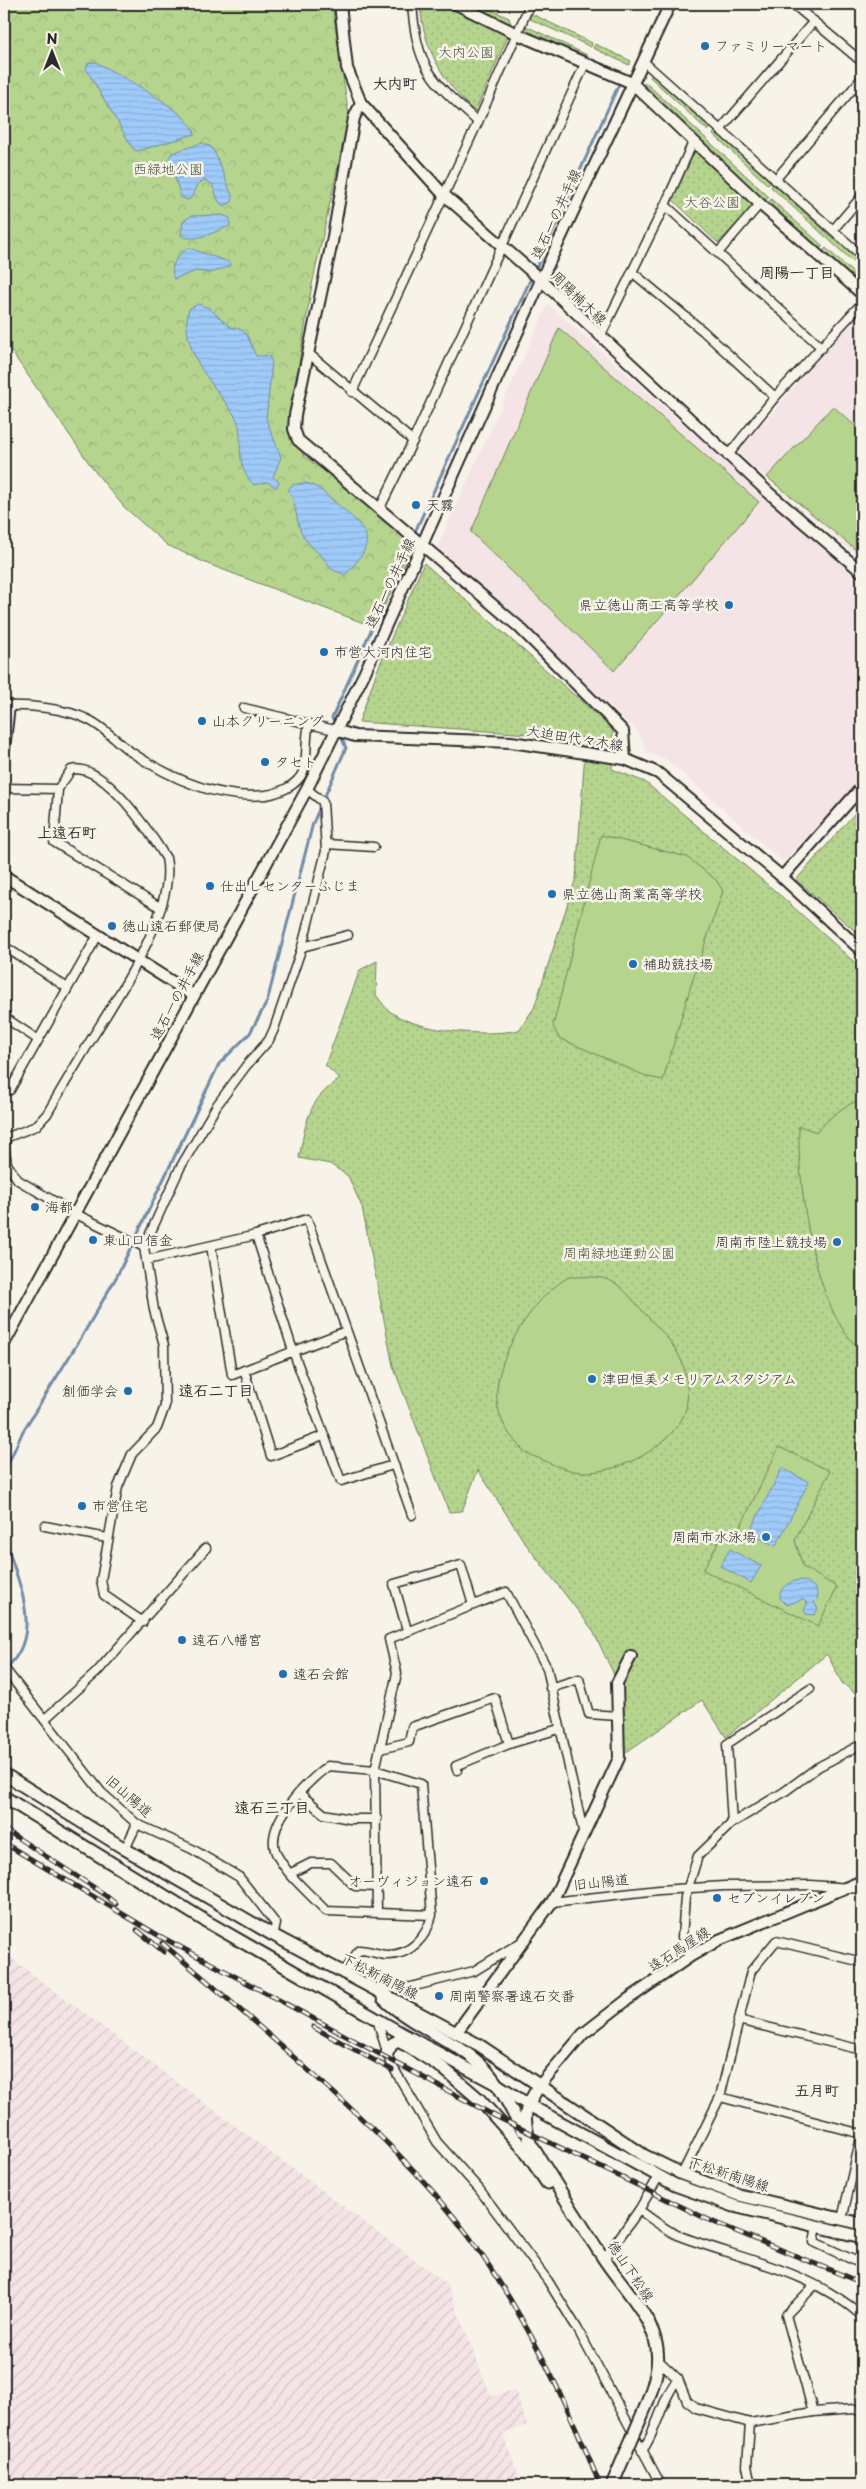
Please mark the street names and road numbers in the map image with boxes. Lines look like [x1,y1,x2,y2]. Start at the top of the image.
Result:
street label: 遠石一の井手線 [525,165,586,263]
street label: 周陽楠木線 [547,266,612,330]
street label: 遠石一の井手線 [359,534,420,632]
street label: 大迫田代々木線 [525,719,625,756]
street label: 遠石一の井手線 [144,948,209,1044]
street label: 旧山陽道 [101,1769,157,1822]
street label: 旧山陽道 [572,1868,630,1895]
street label: 遠石馬屋線 [644,1921,714,1976]
street label: 下松新南陽線 [338,1947,422,2004]
street label: 下松新南陽線 [686,2151,772,2196]
street label: 徳山下松線 [603,2236,660,2306]

